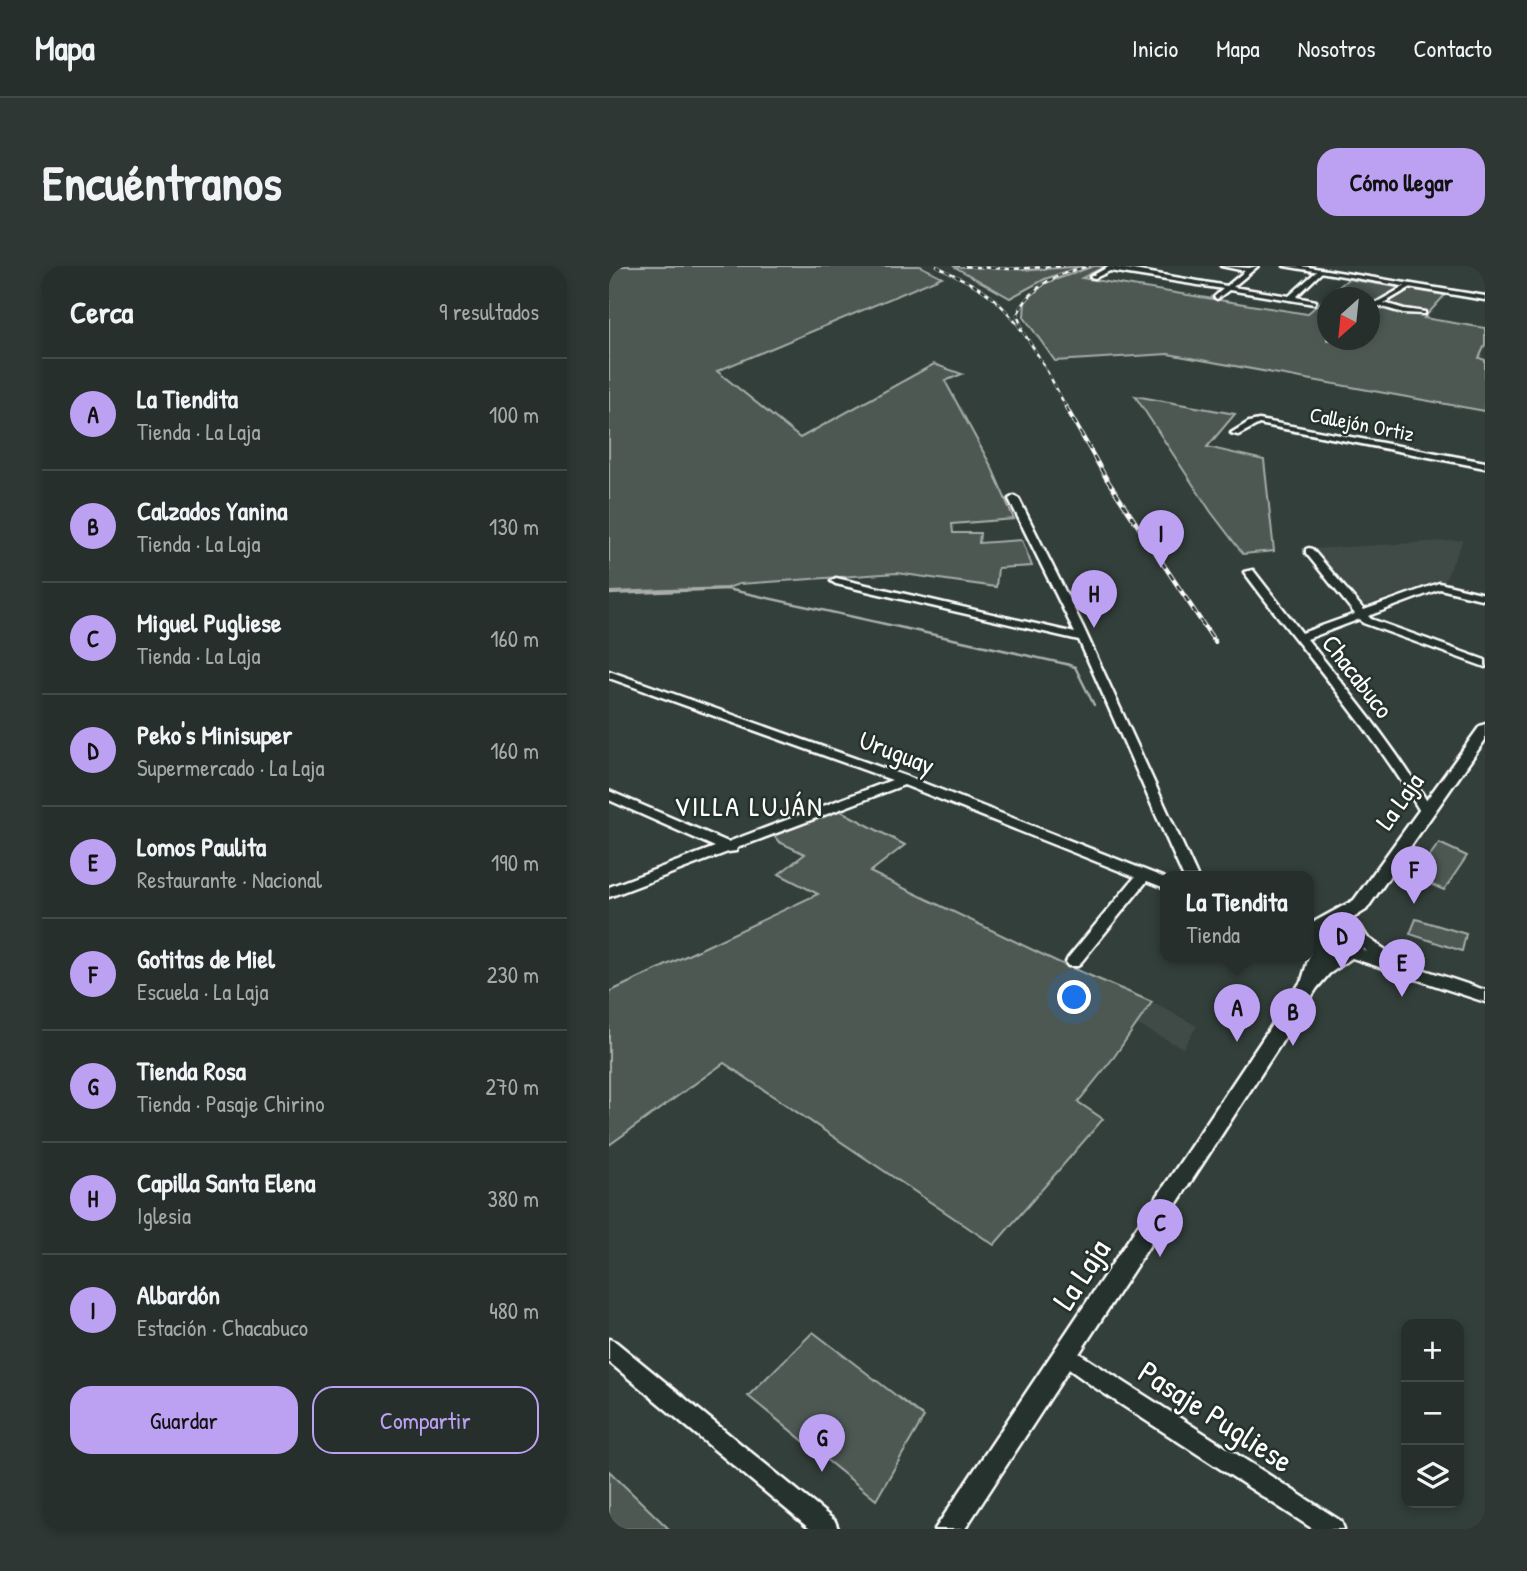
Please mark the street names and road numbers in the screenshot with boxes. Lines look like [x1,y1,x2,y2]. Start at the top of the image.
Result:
street label: Callejón Ortiz [1307,400,1417,448]
street label: Chacabuco [1314,627,1402,725]
street label: Uruguay [854,722,940,782]
street label: La Laja [1367,766,1431,836]
street label: La Laja [1042,1230,1120,1318]
street label: Pasaje Pugliese [1130,1350,1302,1482]

